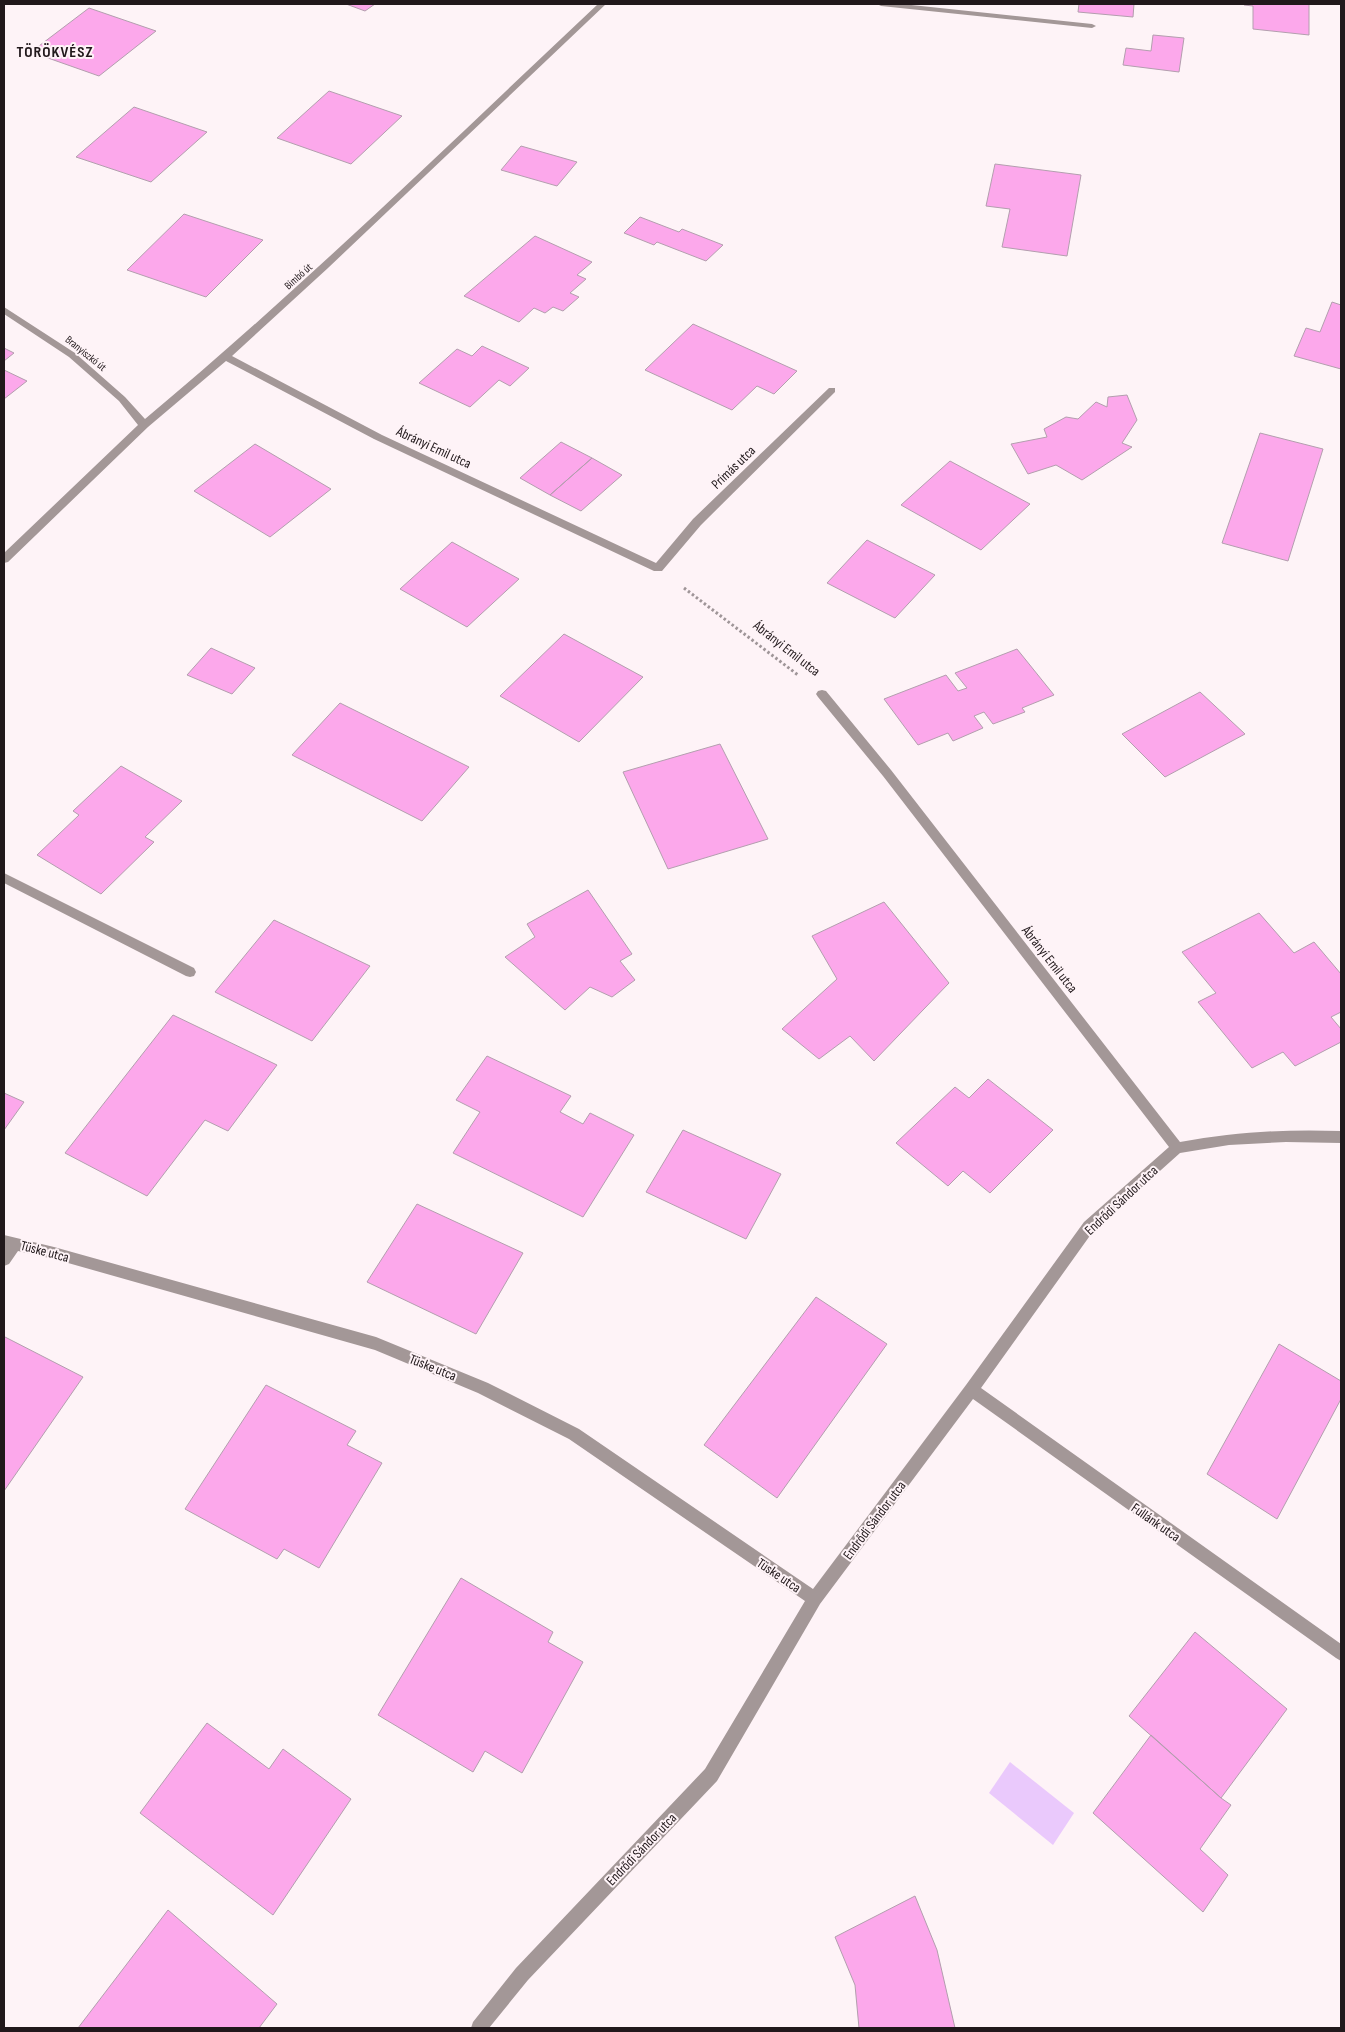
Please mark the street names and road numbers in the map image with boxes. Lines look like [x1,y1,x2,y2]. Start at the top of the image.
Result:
street label: Bimbó út [282,260,315,292]
street label: Branyiszkó út [63,333,109,374]
street label: Ábrányi Emil utca [393,422,474,472]
street label: Prímás utca [708,442,759,493]
street label: Ábrányi Emil utca [749,616,824,680]
street label: Ábrányi Emil utca [1018,922,1081,996]
street label: Endrődi Sándor utca [1081,1162,1162,1239]
street label: Tüske utca [19,1237,71,1266]
street label: Tüske utca [407,1350,459,1385]
street label: Endrődi Sándor utca [839,1478,909,1563]
street label: Fullánk utca [1128,1499,1184,1545]
street label: Tüske utca [754,1555,804,1596]
street label: Endrődi Sándor utca [603,1810,680,1889]

